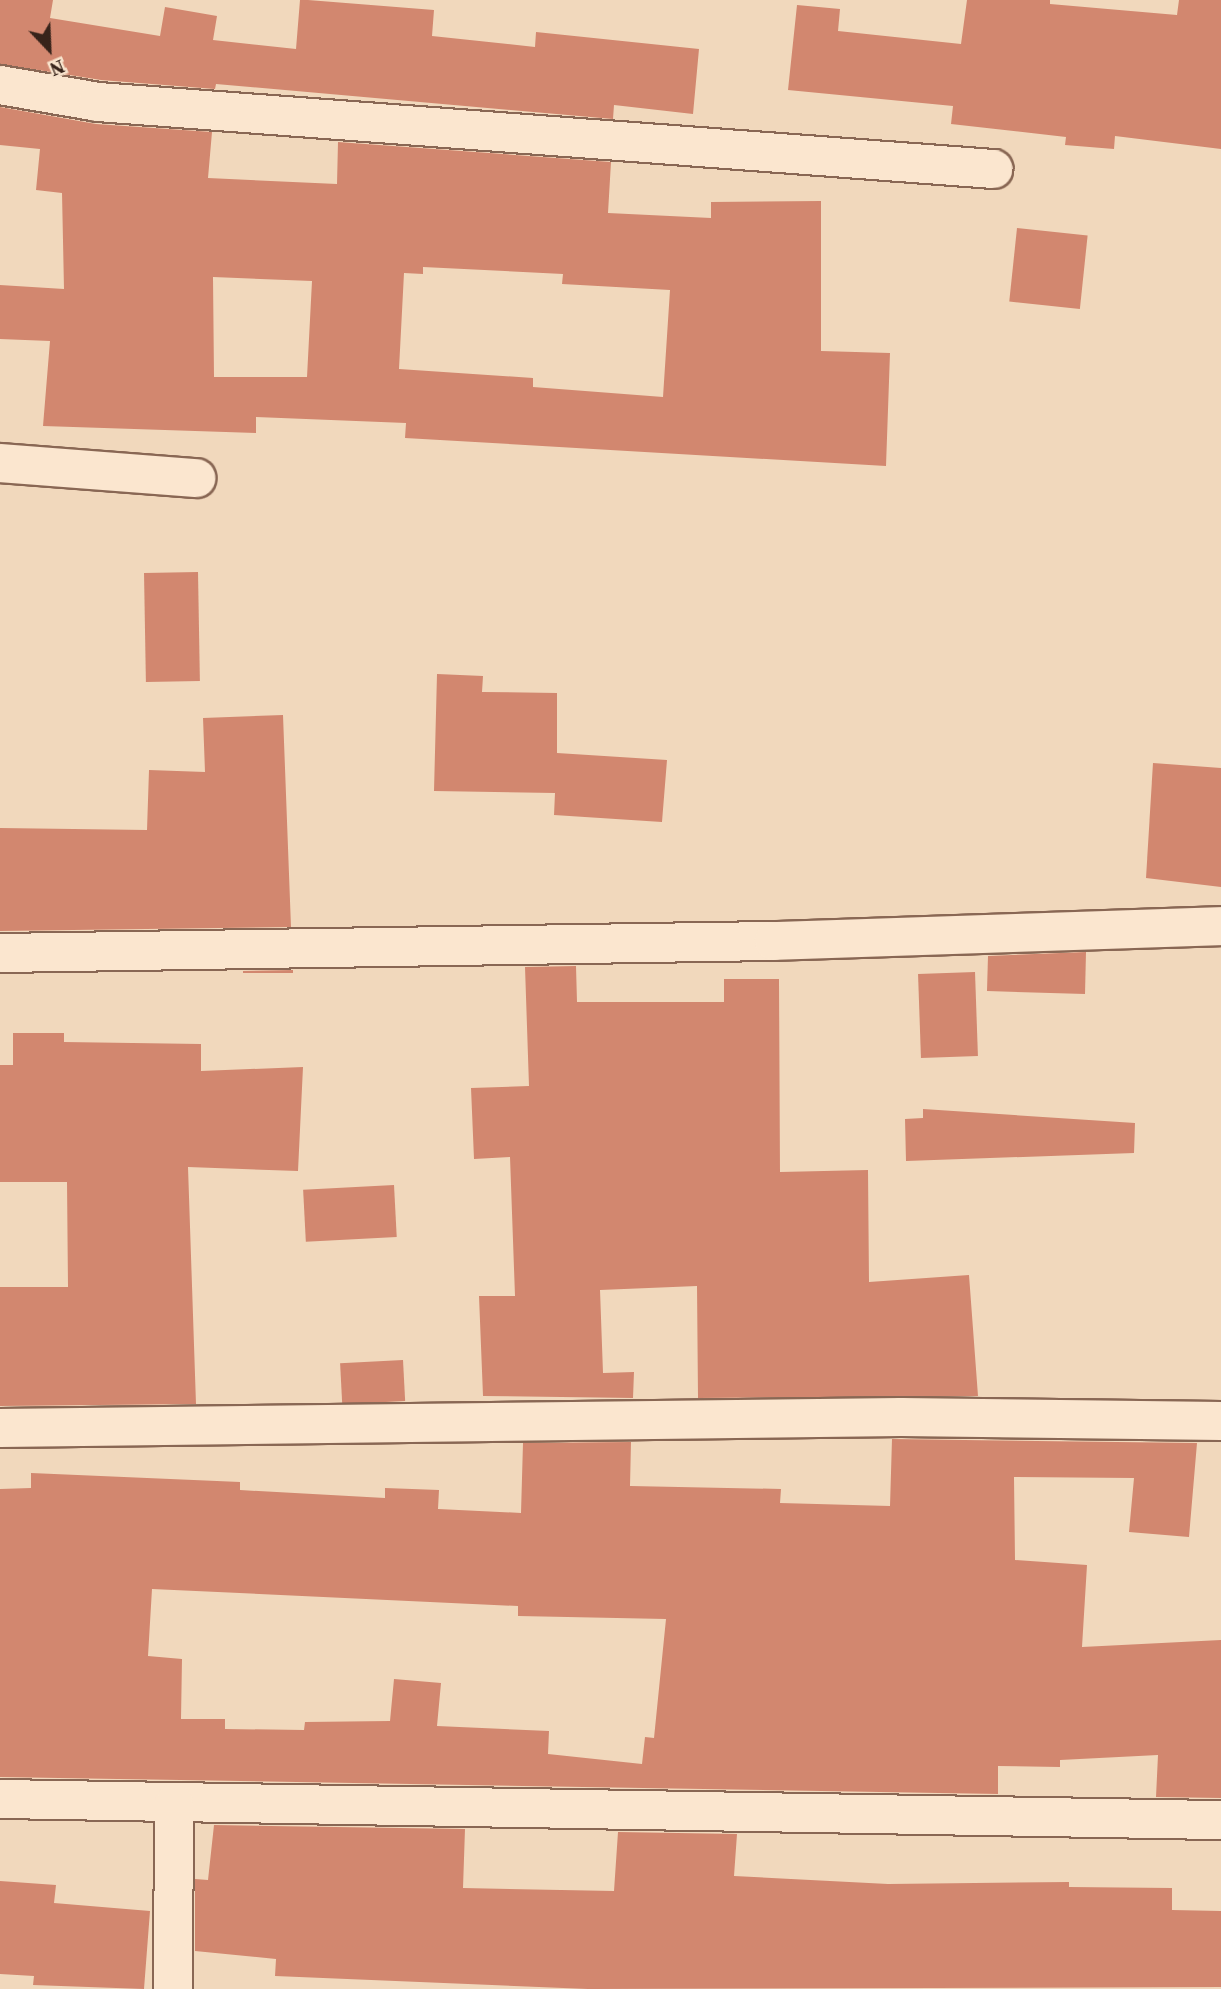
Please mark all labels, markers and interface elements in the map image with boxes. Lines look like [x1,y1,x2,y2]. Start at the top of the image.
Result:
north arrow [14,14,84,84]
text: N [46,54,69,83]

